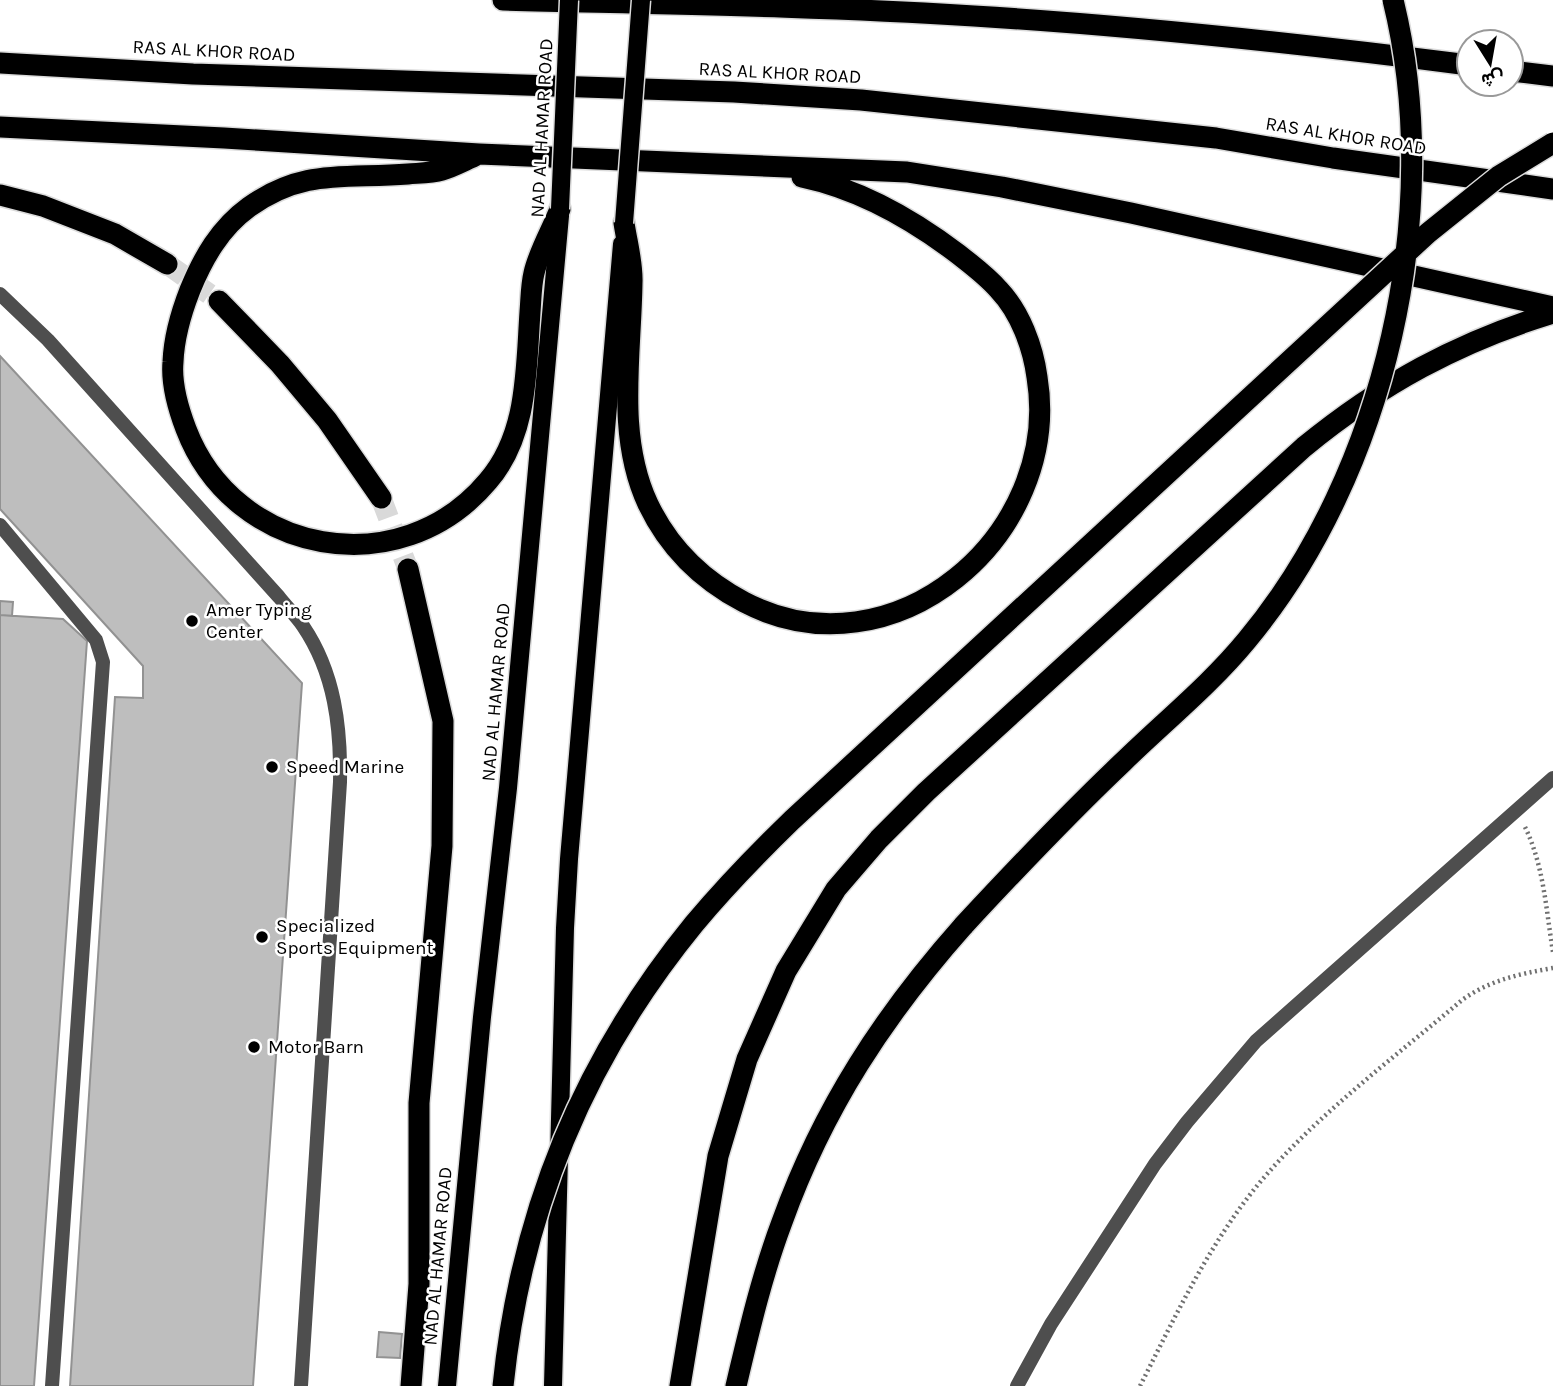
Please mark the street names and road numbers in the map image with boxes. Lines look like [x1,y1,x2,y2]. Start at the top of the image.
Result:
street label: RAS AL KHOR ROAD [132,36,296,66]
street label: NAD AL HAMAR ROAD [526,38,558,218]
street label: RAS AL KHOR ROAD [698,58,862,88]
street label: RAS AL KHOR ROAD [1264,112,1428,160]
street label: NAD AL HAMAR ROAD [477,602,515,782]
street label: NAD AL HAMAR ROAD [419,1166,457,1346]

